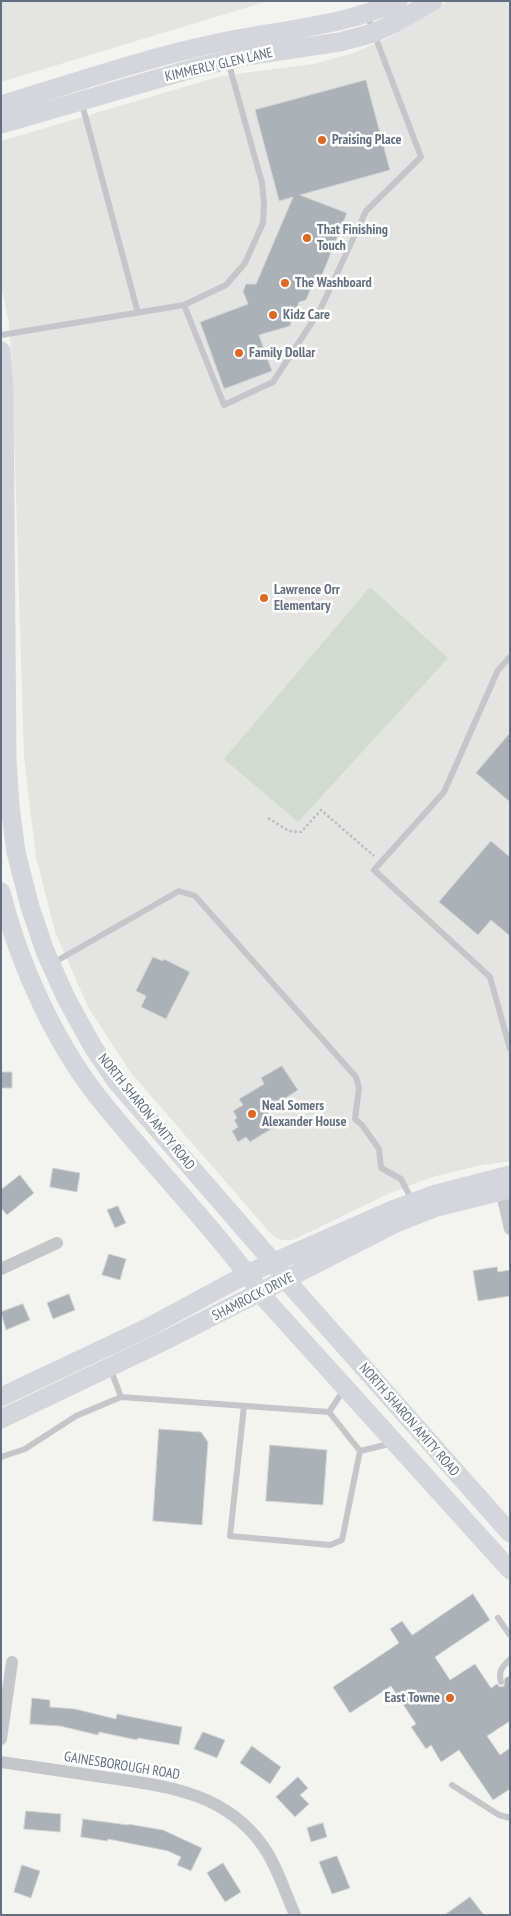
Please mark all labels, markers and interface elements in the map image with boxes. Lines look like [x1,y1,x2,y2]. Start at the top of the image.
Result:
street label: KIMMERLY GLEN LANE [164,44,274,86]
place label: Praising Place [332,132,401,148]
marker: Praising Place [316,134,328,146]
place label: That Finishing Touch [317,222,388,254]
marker: That Finishing Touch [301,232,313,244]
place label: The Washboard [295,275,372,291]
marker: The Washboard [279,277,291,289]
place label: Kidz Care [283,307,330,323]
marker: Kidz Care [267,309,279,321]
place label: Family Dollar [249,345,315,361]
marker: Family Dollar [233,347,245,359]
place label: Lawrence Orr Elementary [274,582,340,614]
marker: Lawrence Orr Elementary [258,592,270,604]
street label: NORTH SHARON AMITY ROAD [94,1051,198,1173]
place label: Neal Somers Alexander House [262,1098,346,1130]
marker: Neal Somers Alexander House [246,1108,258,1120]
street label: SHAMROCK DRIVE [209,1269,297,1325]
street label: NORTH SHARON AMITY ROAD [355,1360,463,1480]
place label: East Towne [384,1690,440,1706]
marker: East Towne [444,1692,456,1704]
street label: GAINESBOROUGH ROAD [63,1749,181,1783]

